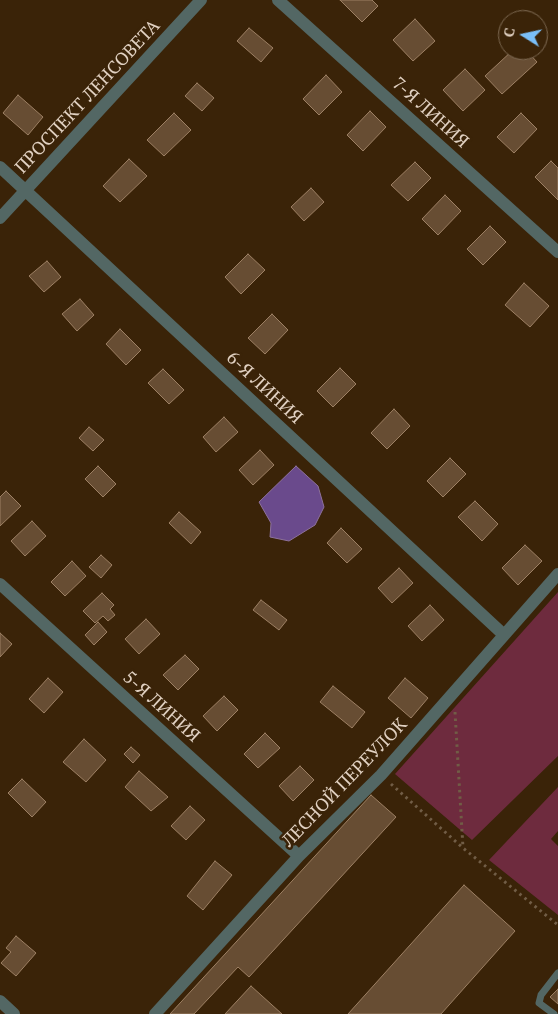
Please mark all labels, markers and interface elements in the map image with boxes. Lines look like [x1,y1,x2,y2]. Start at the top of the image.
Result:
north arrow [498,10,548,60]
street label: ПРОСПЕКТ ЛЕНСОВЕТА [11,16,165,178]
text: С [499,26,519,39]
street label: 7-Я ЛИНИЯ [387,73,473,153]
street label: 6-Я ЛИНИЯ [222,347,306,429]
street label: 5-Я ЛИНИЯ [118,667,204,747]
street label: ЛЕСНОЙ ПЕРЕУЛОК [278,714,412,852]

